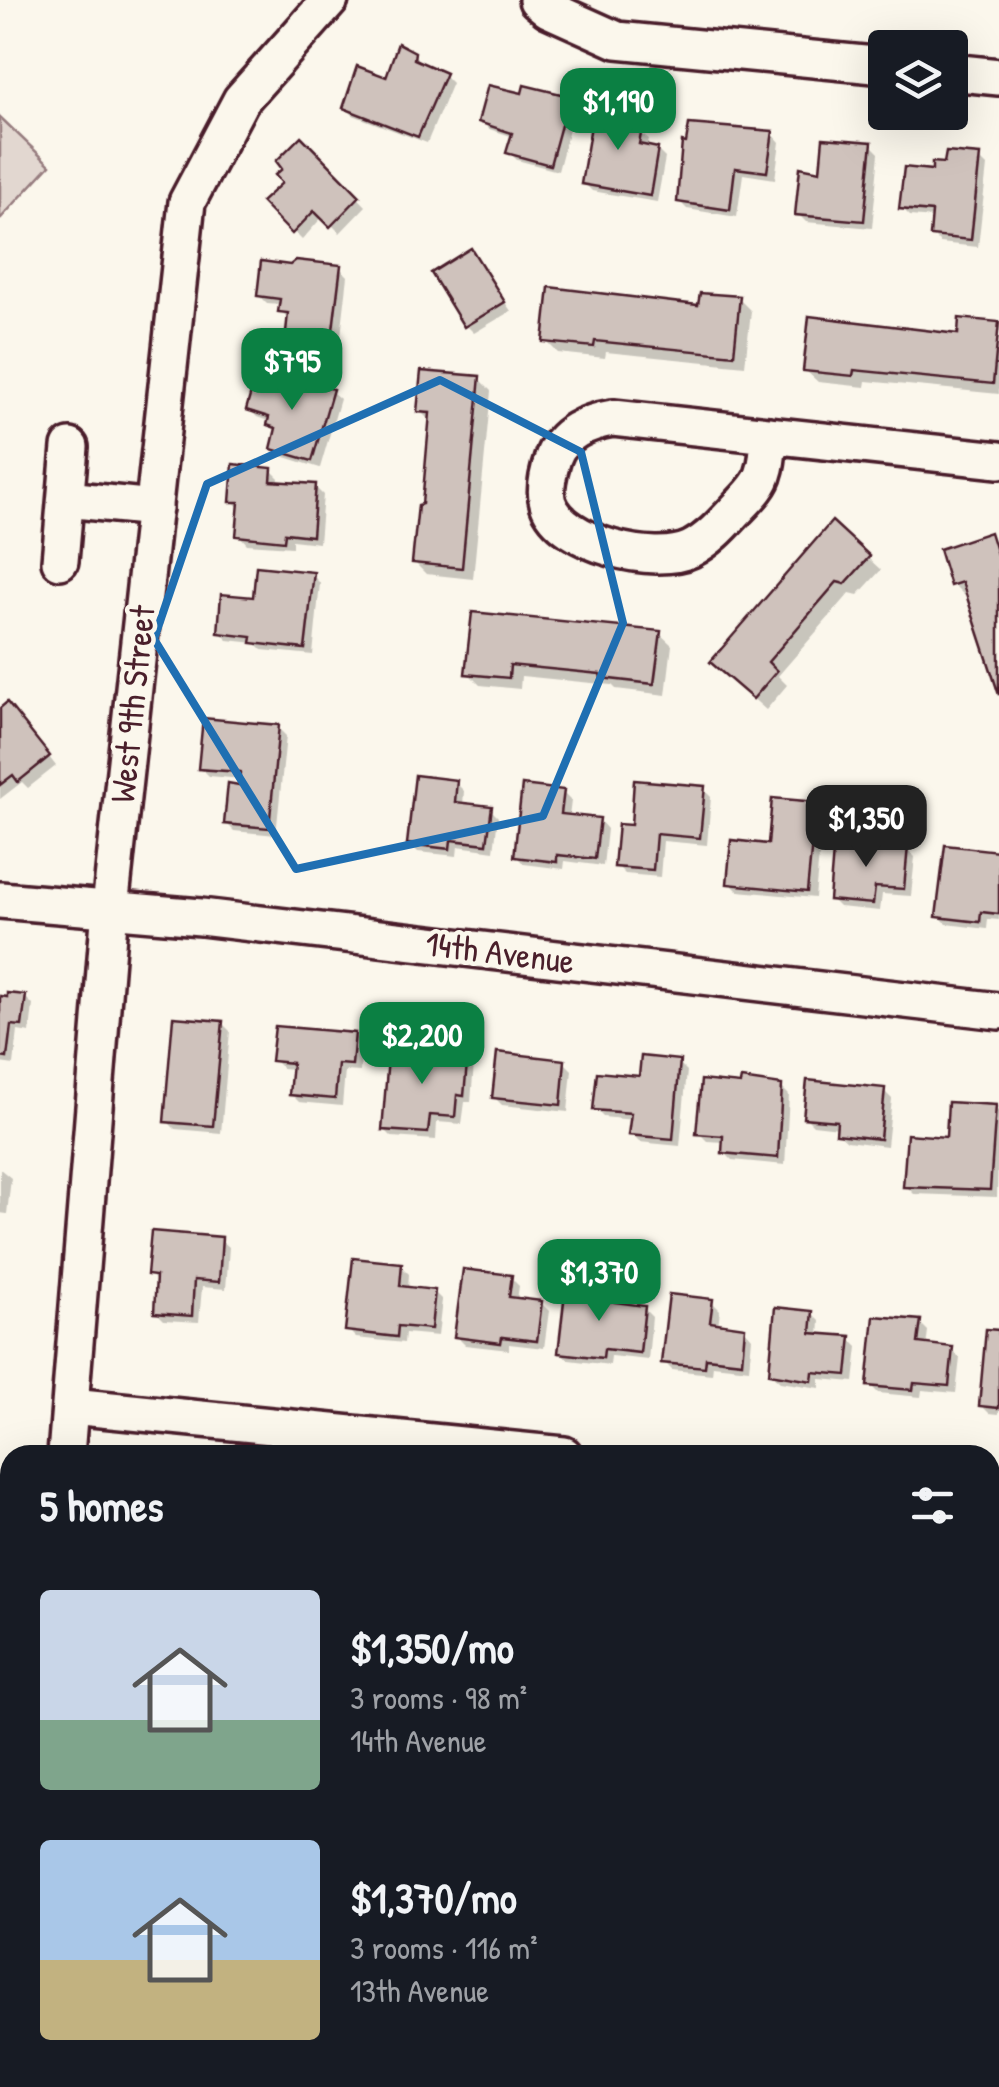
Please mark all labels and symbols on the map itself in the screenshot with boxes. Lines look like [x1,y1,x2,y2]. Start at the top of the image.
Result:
pin: $1,190 [537,68,699,153]
pin: $795 [233,328,351,413]
street label: West 9th Street [98,602,166,805]
pin: $1,350 [785,785,947,870]
street label: 14th Avenue [423,920,577,984]
pin: $2,200 [341,1002,503,1087]
pin: $1,370 [518,1239,680,1324]

